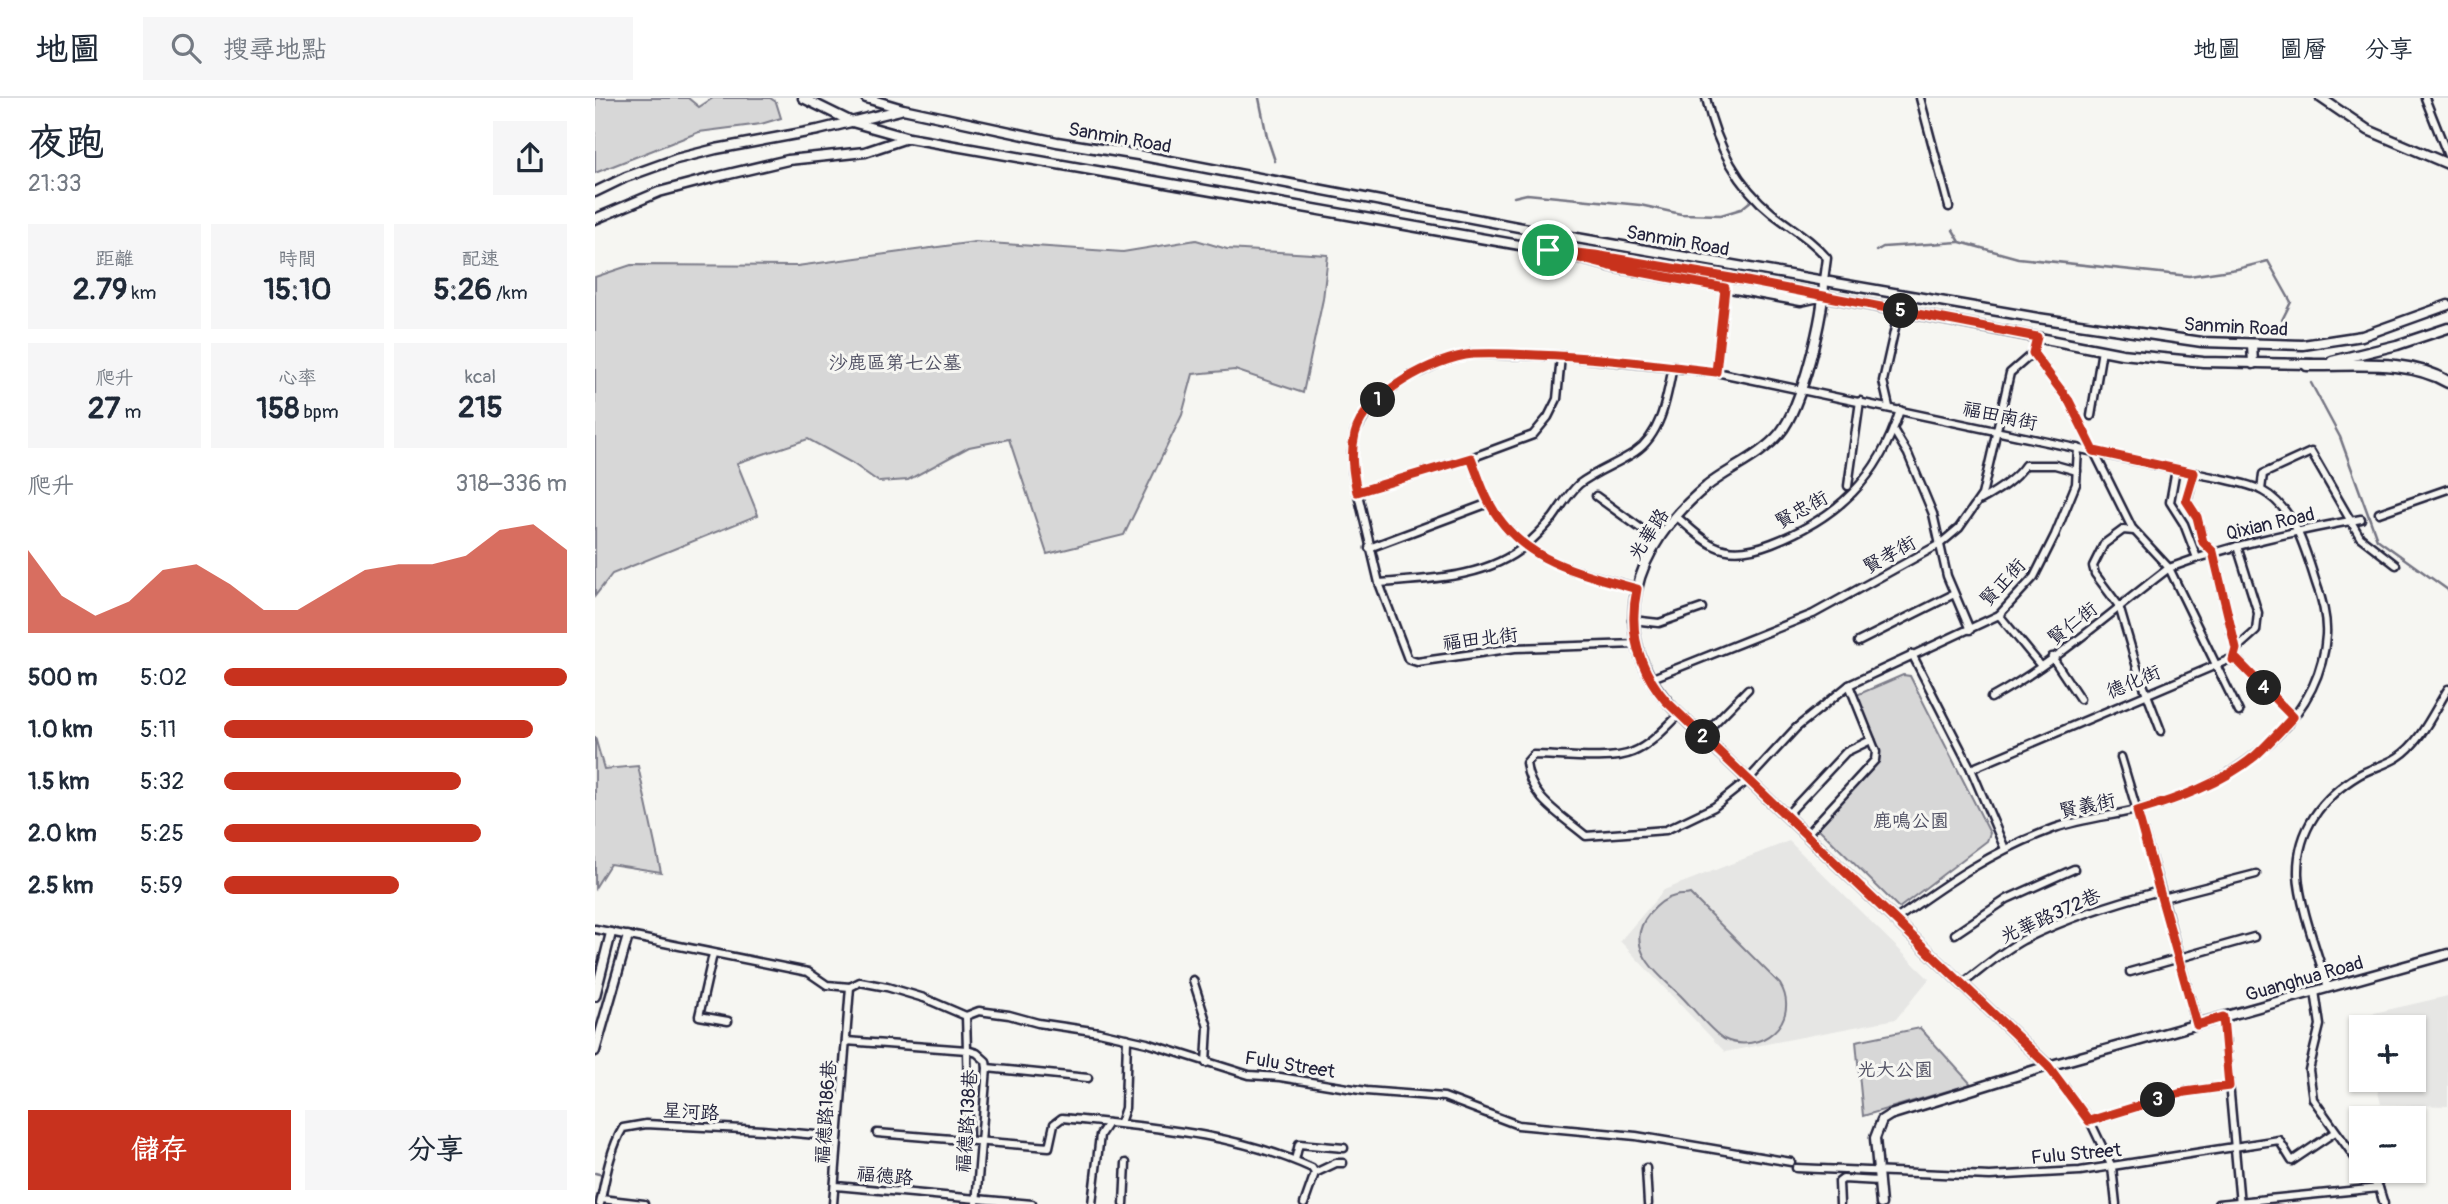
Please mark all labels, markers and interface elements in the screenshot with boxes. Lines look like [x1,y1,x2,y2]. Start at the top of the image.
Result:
search box [143,17,633,80]
text: 地圖 [35,29,101,70]
icon: search [167,29,205,67]
text: 搜尋地點 [223,34,327,66]
text: 地圖 [2193,35,2241,64]
text: 圖層 [2279,35,2327,64]
text: 分享 [2365,35,2413,64]
street label: Sanmin Road [1066,117,1173,159]
text: 夜跑 [28,119,104,167]
button: share [493,121,567,195]
text: 21:33 [28,169,82,198]
pin [1518,220,1578,280]
street label: Sanmin Road [1624,220,1731,262]
icon: arrive [1529,231,1567,269]
text: 距離 [95,247,134,271]
text: 時間 [278,247,317,271]
text: 配速 [461,247,500,271]
text: 2.79 [73,271,127,308]
text: 15:10 [263,271,332,308]
text: 5:26 [433,271,492,308]
text: km [127,281,156,305]
text: /km [492,281,528,305]
pin: 5 [1883,294,1919,328]
text: 5 [1895,298,1906,322]
street label: Sanmin Road [2183,312,2289,342]
park label: 沙鹿區第七公墓 [828,351,962,375]
text: kcal [465,365,496,389]
text: 爬升 [95,366,134,390]
text: 心率 [278,366,317,390]
pin: 1 [1361,382,1395,418]
text: 1 [1374,387,1381,411]
text: 215 [458,389,503,426]
text: 27 [88,390,120,427]
text: 158 [256,390,299,427]
street label: 福田南街 [1960,396,2039,436]
text: m [120,400,141,424]
text: bpm [299,400,339,424]
text: 318–336 m [456,469,567,498]
text: 爬升 [28,471,74,500]
street label: 賢忠街 [1771,486,1832,534]
street label: Qixian Road [2223,502,2317,546]
street label: 光華路 [1623,504,1674,565]
street label: 賢孝街 [1859,531,1920,579]
street label: 賢正街 [1975,554,2031,612]
street label: 賢仁街 [2043,597,2102,651]
street label: 福田北街 [1441,622,1519,656]
street label: 德化街 [2102,660,2164,704]
text: 500 m [28,663,97,692]
text: 5:02 [140,663,187,692]
pin: 4 [2247,670,2281,706]
text: 4 [2258,675,2269,699]
text: 1.0 km [28,715,93,744]
text: 5:11 [140,715,177,744]
pin: 2 [1685,720,1721,754]
text: 2 [1697,724,1708,748]
text: 1.5 km [28,767,90,796]
text: 5:32 [140,767,184,796]
street label: 賢義街 [2057,788,2118,824]
park label: 鹿鳴公園 [1873,809,1949,833]
text: 2.0 km [28,819,97,848]
text: 5:25 [140,819,184,848]
text: 2.5 km [28,871,93,900]
text: 5:59 [140,871,183,900]
street label: 光華路372巷 [1997,883,2104,949]
street label: Guanghua Road [2242,951,2366,1007]
map controls [2349,1015,2426,1183]
button: + [2349,1015,2426,1092]
street label: Fulu Street [1243,1046,1337,1084]
park label: 光大公園 [1857,1058,1933,1082]
street label: 福德路186巷 [810,1059,842,1165]
street label: 福德路138巷 [951,1069,983,1174]
pin: 3 [2141,1082,2175,1118]
text: 3 [2152,1087,2163,1111]
street label: 星河路 [662,1099,720,1125]
button: − [2349,1106,2426,1183]
button: 儲存 [28,1110,291,1190]
button: 分享 [305,1110,567,1190]
street label: Fulu Street [2030,1138,2123,1170]
street label: 福德路 [855,1162,914,1190]

